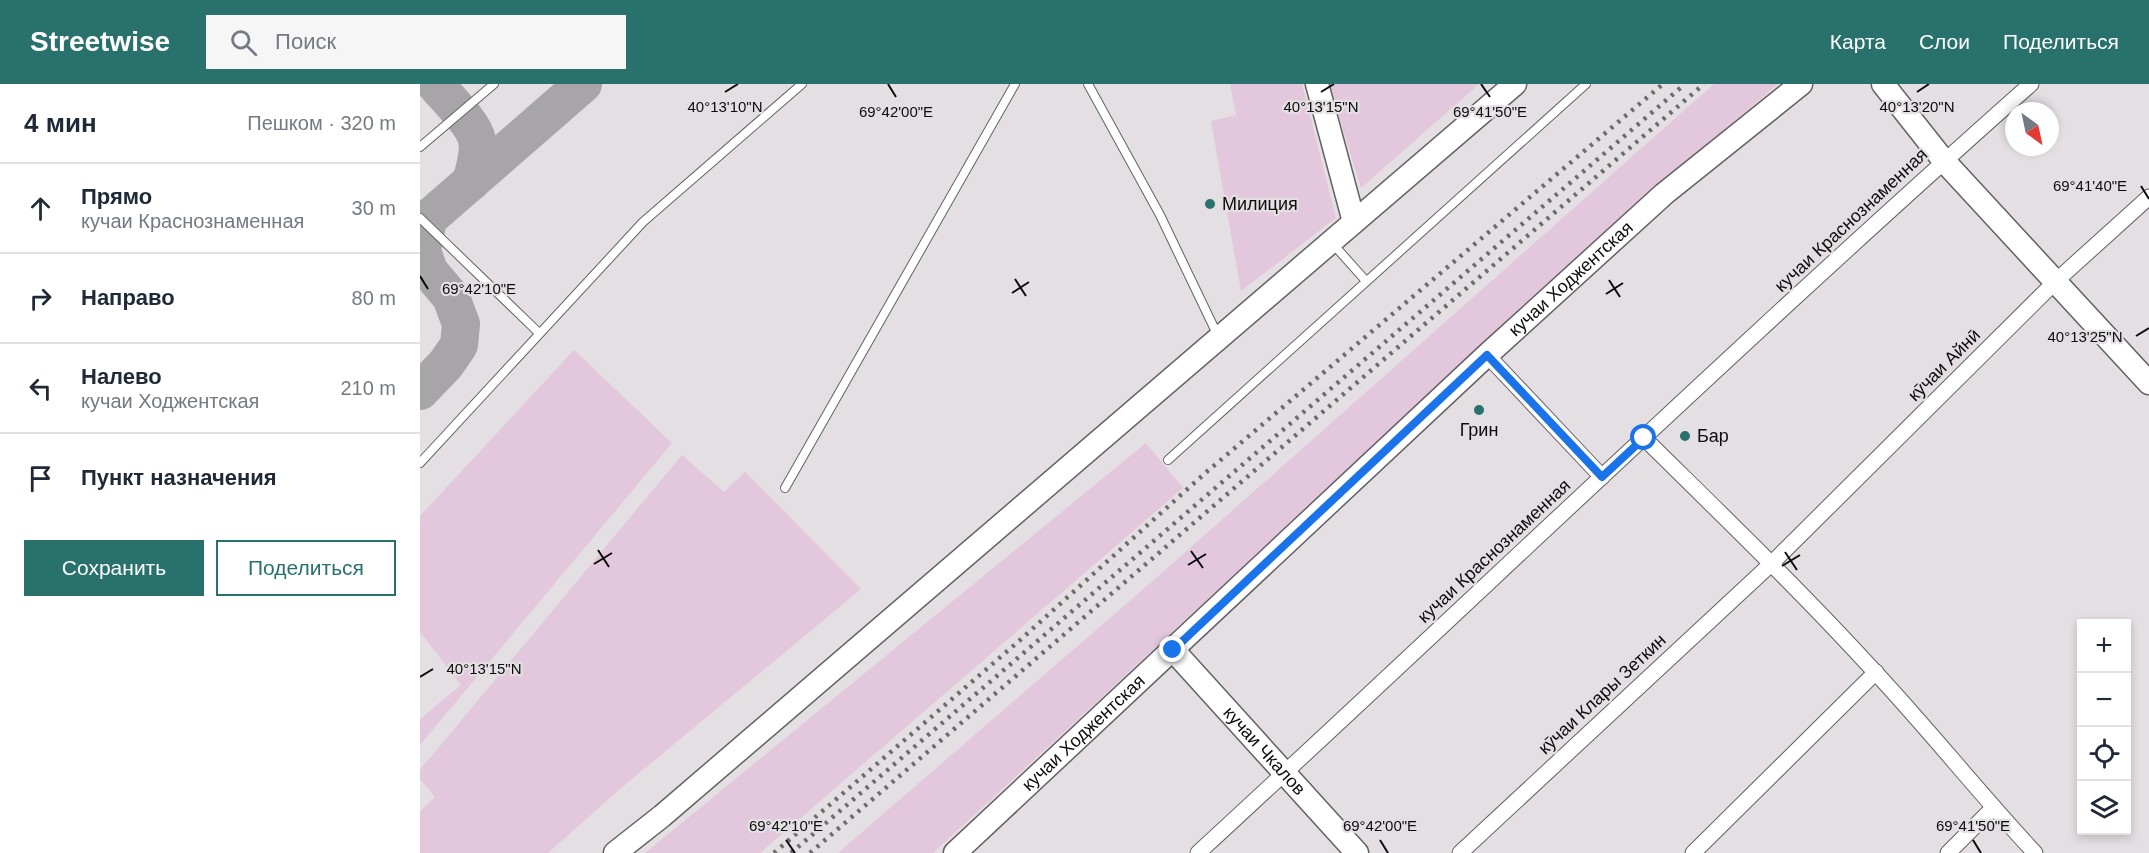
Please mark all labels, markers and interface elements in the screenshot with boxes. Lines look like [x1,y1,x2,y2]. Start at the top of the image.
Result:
search box [206,15,626,69]
text: Streetwise [30,26,170,57]
icon: search [227,26,260,59]
text: Поиск [275,29,336,54]
text: Карта [1830,30,1886,53]
text: Слои [1919,30,1970,53]
text: Поделиться [2003,30,2119,53]
text: 40°13'10"N [687,98,763,115]
text: 40°13'15"N [1283,98,1359,115]
text: 40°13'20"N [1879,98,1955,115]
north arrow [2005,102,2059,156]
text: 69°42'00"E [859,103,933,120]
text: 69°41'50"E [1453,103,1527,120]
text: 4 мин [24,108,97,138]
text: Пешком · 320 m [247,112,396,134]
street label: кучаи Краснознаменная [1771,144,1931,296]
text: 69°41'40"E [2053,177,2127,194]
text: Прямо [81,184,152,209]
icon: ahead [24,192,57,225]
place label: Милиция [1222,194,1298,214]
text: 30 m [352,197,396,219]
marker: Милиция [1203,197,1217,211]
text: кучаи Краснознаменная [81,210,304,232]
street label: кучаи Ходжентская [1505,217,1637,340]
text: 69°42'10"E [442,280,516,297]
icon: right [24,282,57,315]
text: Направо [81,285,175,310]
text: 80 m [352,287,396,309]
street label: кӯчаи Айнӣ [1904,325,1984,405]
text: 40°13'25"N [2047,328,2123,345]
text: Налево [81,364,162,389]
icon: left [24,372,57,405]
text: 210 m [340,377,396,399]
text: кучаи Ходжентская [81,390,259,412]
marker: Грин [1472,403,1486,417]
place label: Грин [1460,420,1498,440]
route start [1630,424,1656,450]
place label: Бар [1697,426,1729,446]
marker: Бар [1678,429,1692,443]
icon: arrive [24,462,57,495]
text: Пункт назначения [81,465,277,490]
street label: кучаи Краснознаменная [1414,475,1574,627]
button: Сохранить [24,540,204,596]
button: Поделиться [216,540,396,596]
map controls [2077,619,2131,835]
button: + [2077,619,2131,673]
street label: кӯчаи Клары Зеткин [1534,630,1670,758]
route end [1159,636,1185,662]
text: 40°13'15"N [446,660,522,677]
street label: кучаи Ходжентская [1018,671,1149,795]
button: − [2077,673,2131,727]
street label: кучаи Чкалов [1219,703,1309,799]
button: locate [2077,727,2131,781]
button: layers [2077,781,2131,835]
text: 69°42'10"E [749,817,823,834]
text: 69°42'00"E [1343,817,1417,834]
text: 69°41'50"E [1936,817,2010,834]

